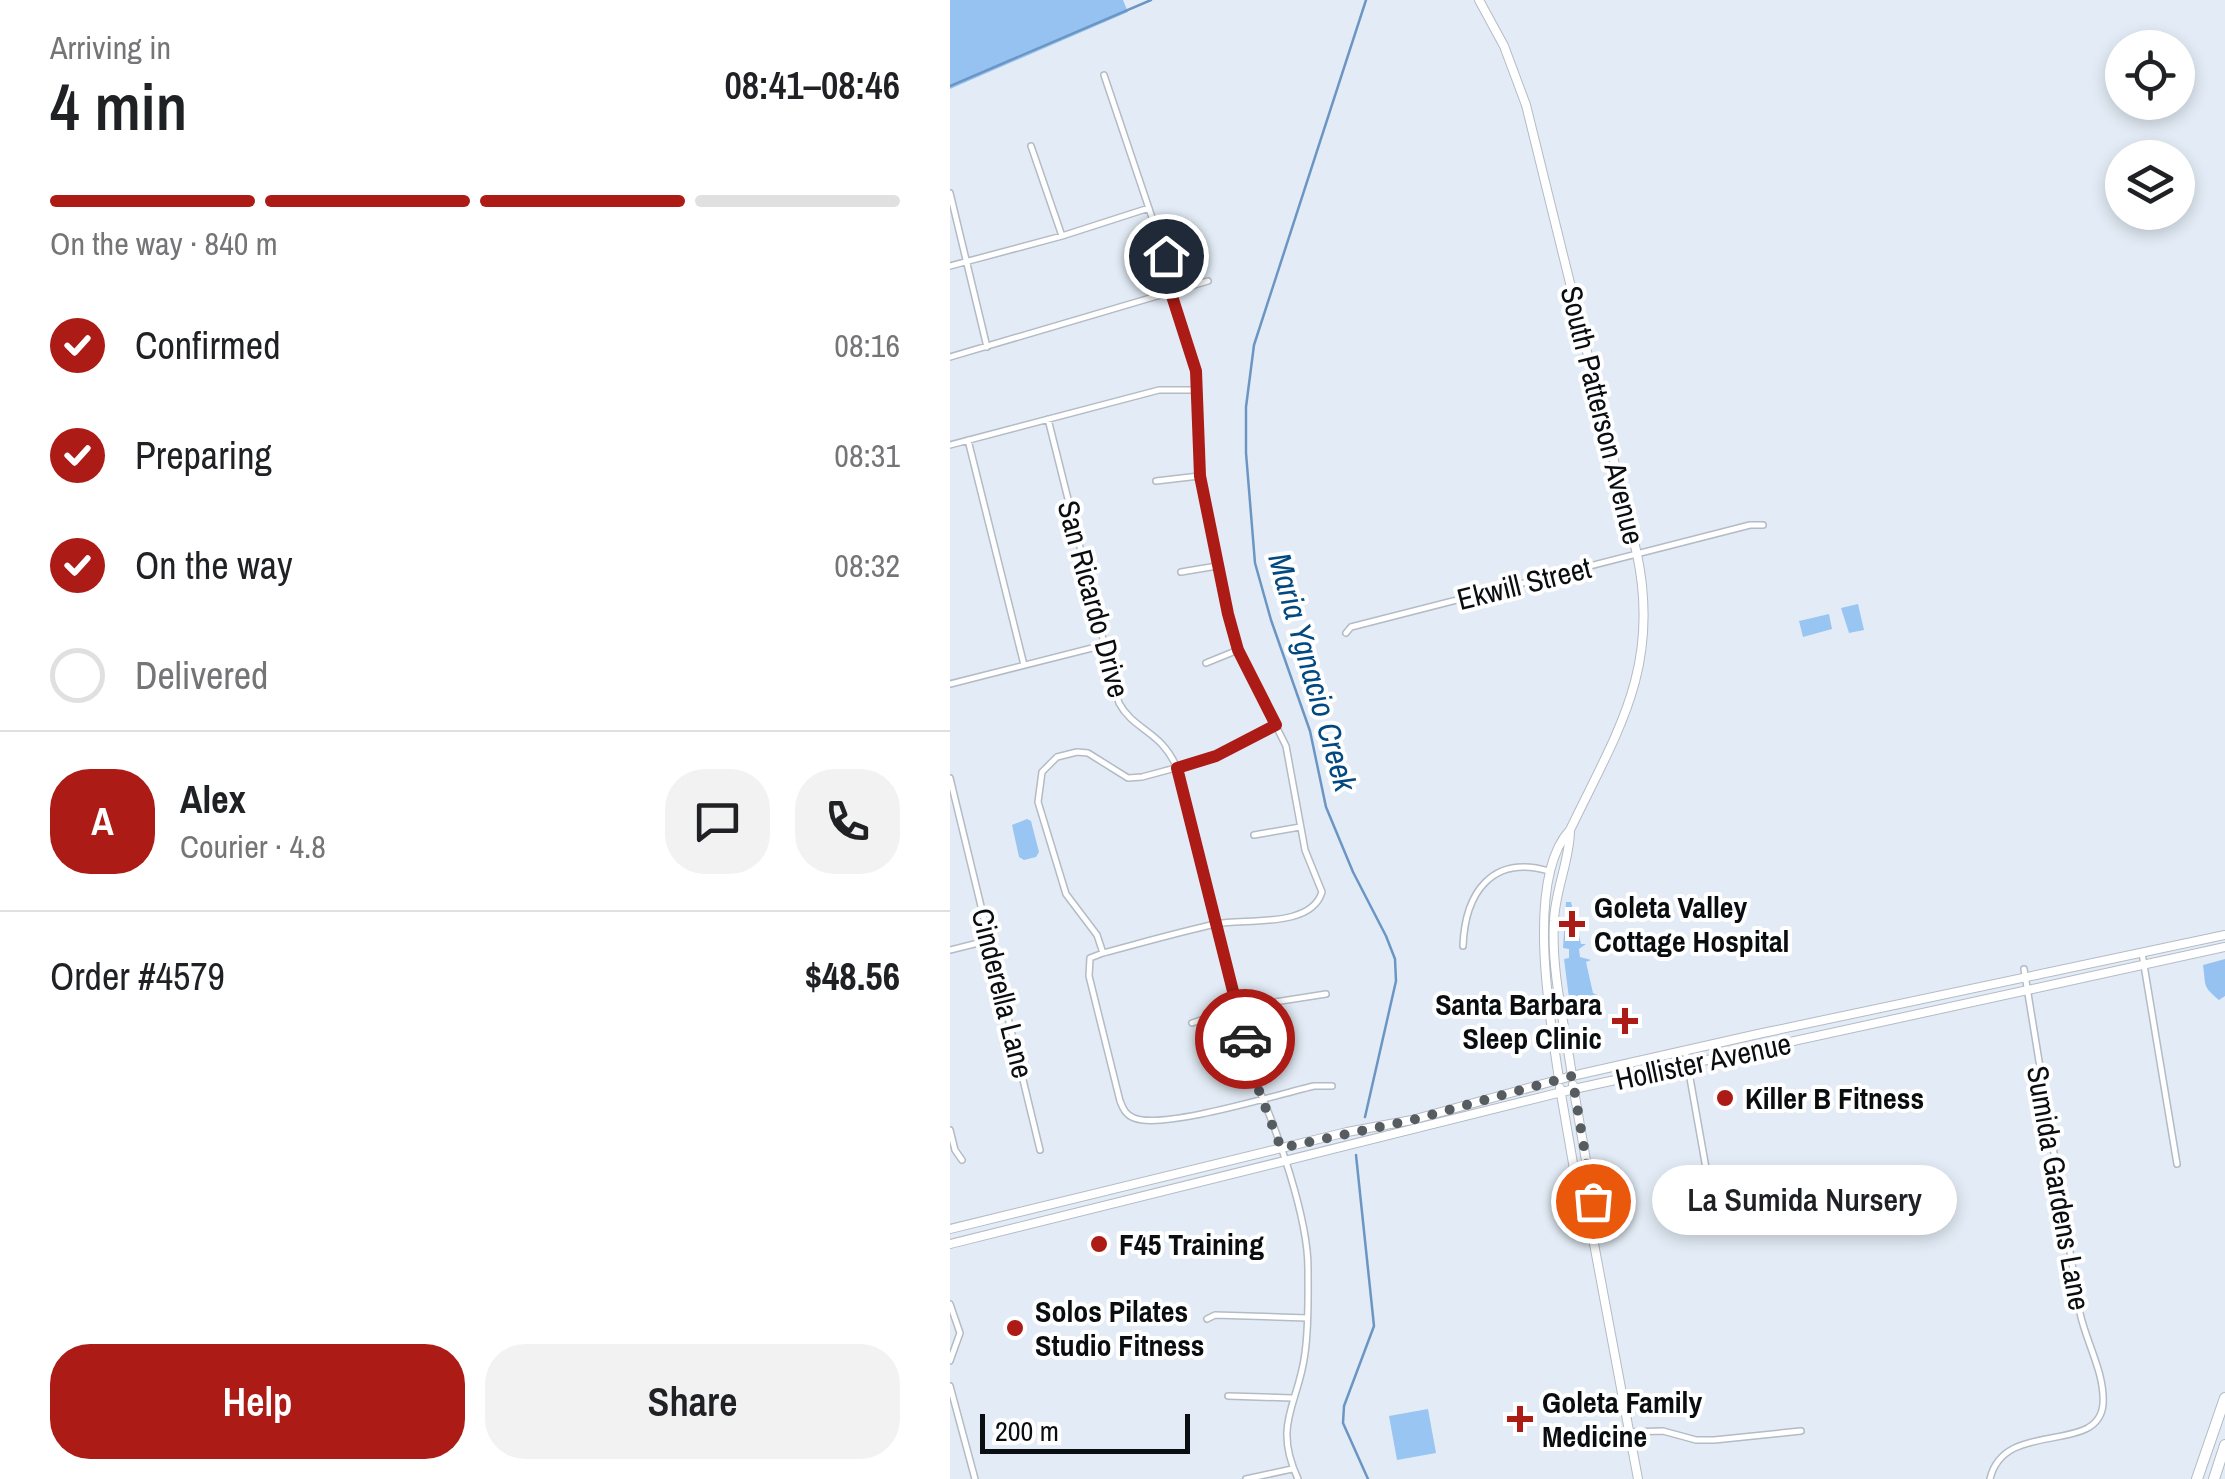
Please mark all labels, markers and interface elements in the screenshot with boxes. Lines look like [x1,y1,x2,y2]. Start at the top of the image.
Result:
text: Arriving in [50,26,171,69]
map controls [2105,30,2195,230]
button: locate [2105,30,2195,120]
text: 08:41–08:46 [724,60,900,111]
text: 4 min [50,63,187,150]
button: layers [2105,140,2195,230]
pin [1124,214,1209,299]
text: On the way · 840 m [50,222,278,265]
icon: home [1139,229,1194,284]
street label: South Patterson Avenue [1552,282,1654,548]
icon: check [50,318,105,373]
text: Confirmed [135,320,280,371]
text: 08:16 [834,324,900,367]
icon: check [50,428,105,483]
text: Preparing [135,430,272,481]
text: 08:31 [834,434,900,477]
street label: San Ricardo Drive [1048,496,1140,702]
icon: check [50,538,105,593]
text: On the way [135,540,293,591]
text: 08:32 [834,544,900,587]
street label: Ekwill Street [1453,547,1595,619]
water label: Maria Ygnacio Creek [1258,548,1368,797]
text: Delivered [135,650,268,701]
button: chat [665,769,770,874]
button: phone [795,769,900,874]
text: Alex [180,774,246,825]
text: A [91,796,114,847]
text: Courier · 4.8 [180,825,326,868]
place label: Goleta Valley Cottage Hospital [1594,887,1789,961]
street label: Cinderella Lane [963,904,1043,1082]
marker: Goleta Valley Cottage Hospital [1559,911,1585,937]
text: Order #4579 [50,951,225,1002]
text: $48.56 [805,951,900,1002]
place label: Santa Barbara Sleep Clinic [1435,984,1602,1058]
courier [1195,989,1295,1089]
marker: Santa Barbara Sleep Clinic [1612,1008,1638,1034]
icon: car [1218,1012,1273,1067]
street label: Hollister Avenue [1611,1023,1795,1099]
street label: Sumida Gardens Lane [2018,1063,2100,1313]
place label: Killer B Fitness [1745,1078,1924,1118]
marker: Killer B Fitness [1714,1087,1736,1109]
pin [1551,1159,1636,1244]
callout: La Sumida Nursery [1653,1166,1958,1236]
icon: bag [1566,1174,1621,1229]
text: La Sumida Nursery [1687,1178,1922,1221]
place label: F45 Training [1119,1224,1264,1264]
marker: F45 Training [1088,1233,1110,1255]
place label: Solos Pilates Studio Fitness [1035,1291,1205,1365]
marker: Solos Pilates Studio Fitness [1004,1317,1026,1339]
button: Help [50,1344,465,1459]
button: Share [485,1344,900,1459]
place label: Goleta Family Medicine [1542,1382,1702,1456]
marker: Goleta Family Medicine [1507,1406,1533,1432]
scale bar [980,1409,1190,1454]
text: 200 m [995,1412,1059,1450]

